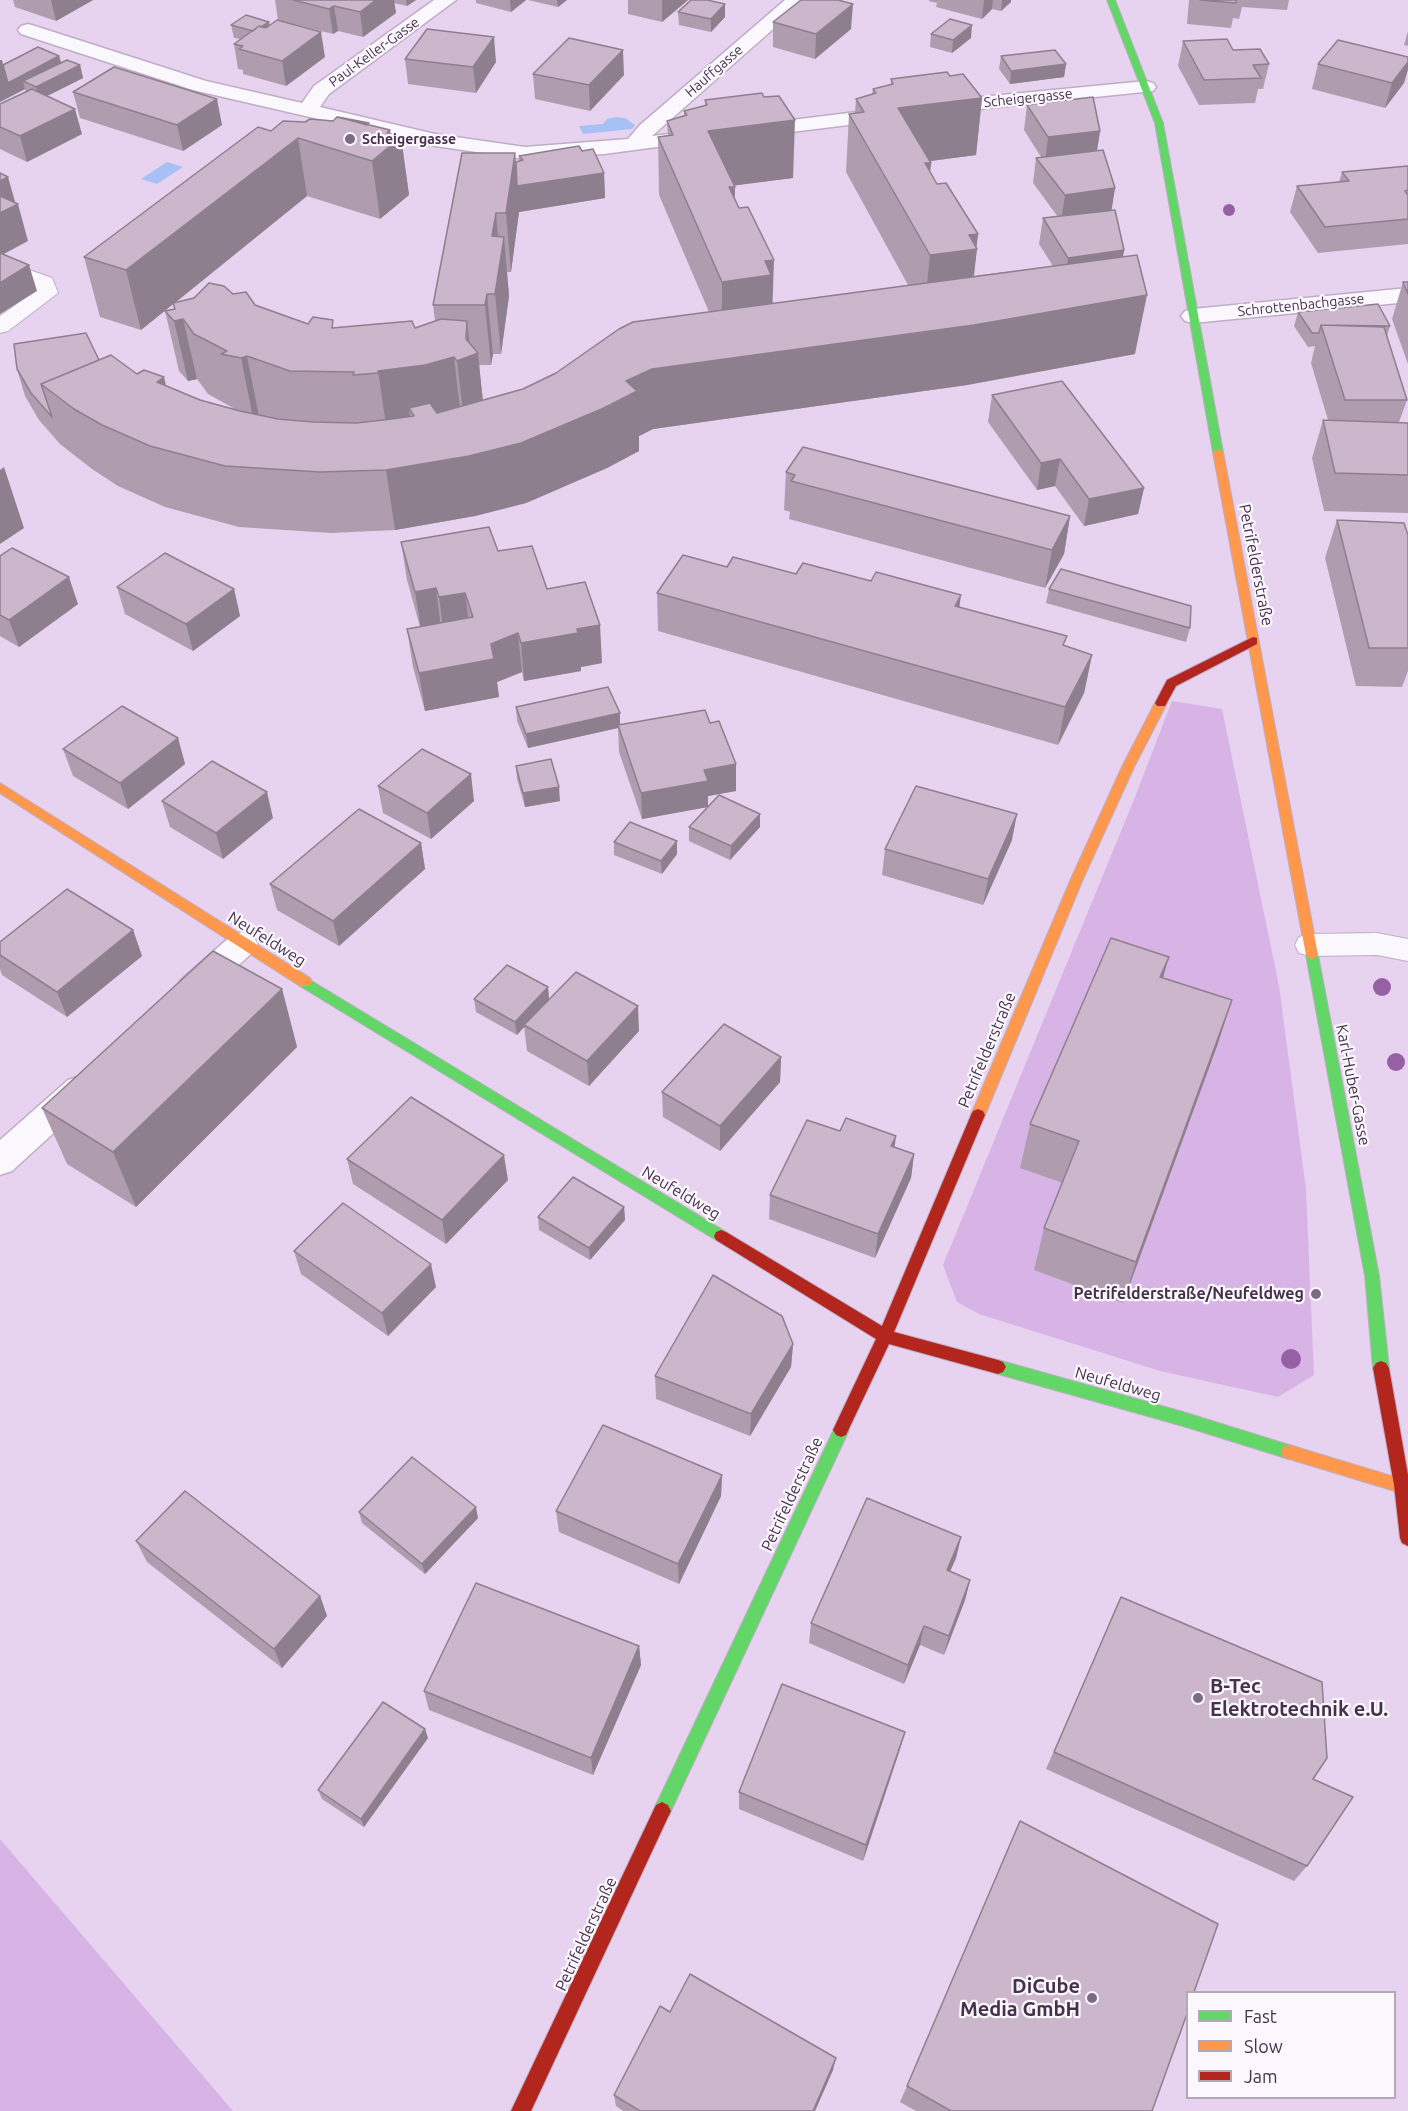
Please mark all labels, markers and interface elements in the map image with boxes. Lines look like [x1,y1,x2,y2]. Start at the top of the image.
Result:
street label: Paul-Keller-Gasse [325,14,423,90]
street label: Hauffgasse [682,41,746,101]
street label: Scheigergasse [983,85,1073,111]
place label: Scheigergasse [362,131,456,147]
marker: Scheigergasse [343,132,357,146]
street label: Schrottenbachgasse [1237,290,1365,320]
street label: Petrifelderstraße [1235,502,1277,628]
street label: Neufeldweg [224,907,310,971]
street label: Petrifelderstraße [954,989,1020,1111]
street label: Karl-Huber-Gasse [1332,1023,1374,1147]
street label: Neufeldweg [638,1162,724,1224]
place label: Petrifelderstraße/Neufeldweg [1074,1284,1304,1304]
marker: Petrifelderstraße/Neufeldweg [1309,1287,1323,1301]
street label: Neufeldweg [1073,1363,1163,1405]
street label: Petrifelderstraße [757,1434,827,1554]
place label: B-Tec Elektrotechnik e.U. [1210,1674,1388,1721]
marker: B-Tec Elektrotechnik e.U. [1191,1691,1205,1705]
street label: Petrifelderstraße [551,1874,621,1994]
place label: DiCube Media GmbH [960,1974,1080,2021]
marker: DiCube Media GmbH [1085,1991,1099,2005]
legend [1186,1991,1396,2099]
text: Fast [1244,2006,1277,2026]
text: Slow [1244,2036,1283,2056]
text: Jam [1244,2066,1278,2086]

